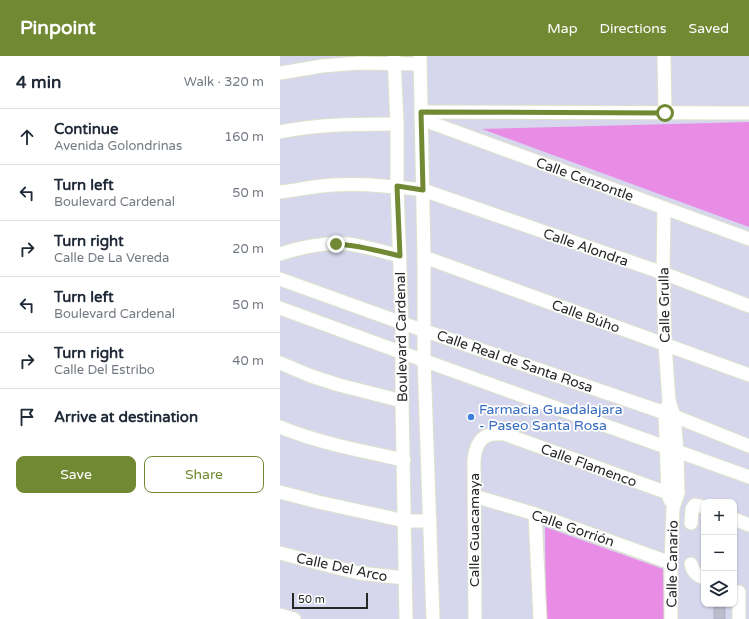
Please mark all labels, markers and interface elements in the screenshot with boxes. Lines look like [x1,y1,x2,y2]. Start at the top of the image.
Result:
text: Pinpoint [20,17,96,39]
text: Map [547,20,578,37]
text: Directions [600,20,667,37]
text: Saved [689,20,729,37]
text: 4 min [16,72,61,93]
text: Walk · 320 m [184,74,264,90]
route start [656,104,674,122]
text: Continue [54,120,118,138]
icon: ahead [16,126,38,148]
text: 160 m [224,129,264,145]
text: Avenida Golondrinas [54,138,182,154]
street label: Calle Cenzontle [534,154,636,205]
text: Turn left [54,176,114,194]
icon: left [16,182,38,204]
text: 50 m [232,185,264,201]
text: Boulevard Cardenal [54,194,175,210]
street label: Calle Alondra [541,225,631,270]
text: Turn right [54,232,124,250]
route end [327,235,345,253]
icon: right [16,238,38,260]
text: 20 m [232,241,264,257]
text: Calle De La Vereda [54,250,169,266]
street label: Calle Grulla [655,267,674,343]
street label: Boulevard Cardenal [392,272,411,402]
text: Turn left [54,288,114,306]
icon: left [16,294,38,316]
street label: Calle Búho [549,296,622,337]
text: 50 m [232,297,264,313]
text: Boulevard Cardenal [54,306,175,322]
street label: Calle Real de Santa Rosa [434,327,595,396]
text: Turn right [54,344,124,362]
icon: right [16,350,38,372]
text: 40 m [232,353,264,369]
text: Calle Del Estribo [54,362,155,378]
place label: Farmacia Guadalajara - Paseo Santa Rosa [479,401,623,434]
icon: arrive [16,406,38,428]
text: Arrive at destination [54,408,198,426]
marker: Farmacia Guadalajara - Paseo Santa Rosa [466,412,476,422]
street label: Calle Flamenco [538,440,639,491]
button: Save [16,456,136,493]
button: Share [144,456,264,493]
street label: Calle Guacamaya [466,473,483,587]
map controls [701,499,737,607]
button: + [701,499,737,535]
street label: Calle Gorrión [529,506,616,551]
street label: Calle Canario [663,520,682,608]
button: − [701,535,737,571]
street label: Calle Del Arco [295,550,389,585]
button: layers [701,571,737,607]
scale bar [292,591,368,610]
text: 50 m [298,593,325,606]

